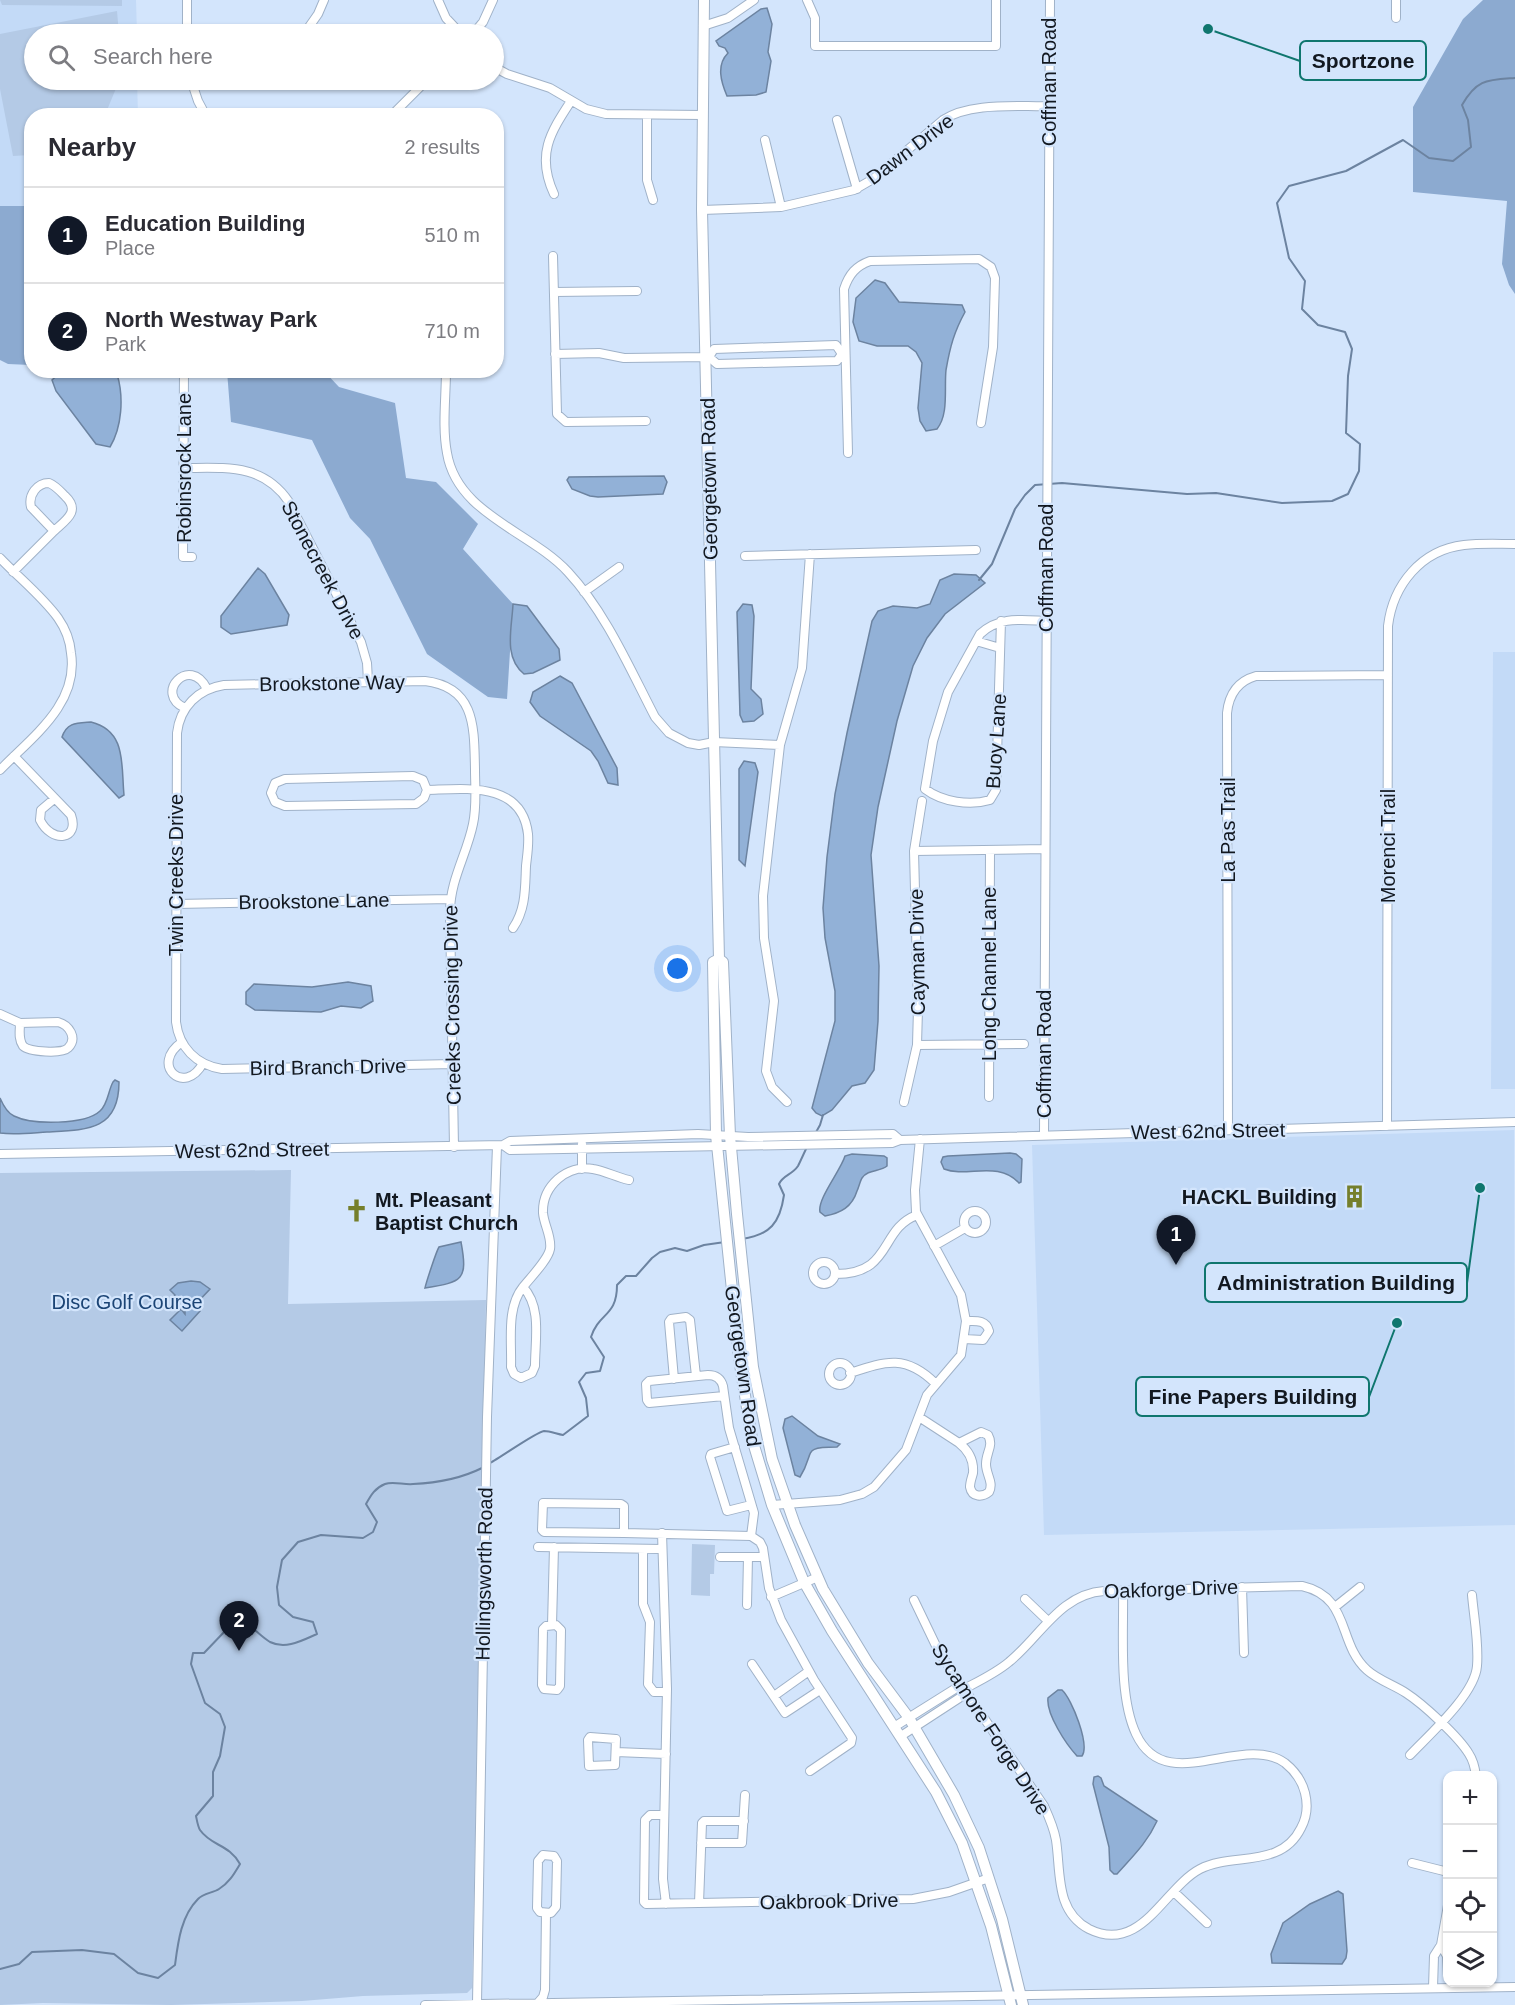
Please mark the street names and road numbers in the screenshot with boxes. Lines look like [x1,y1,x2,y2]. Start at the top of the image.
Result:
street label: Coffman Road [1038,18,1060,146]
street label: Dawn Drive [862,109,958,189]
street label: Robinsrock Lane [173,393,195,543]
street label: Georgetown Road [697,398,721,560]
street label: Stonecreek Drive [277,497,369,643]
street label: Coffman Road [1035,504,1057,632]
street label: Brookstone Way [259,671,405,695]
street label: Buoy Lane [982,693,1010,789]
street label: La Pas Trail [1217,777,1239,883]
street label: Morenci Trail [1377,789,1399,903]
street label: Twin Creeks Drive [165,794,187,956]
street label: Long Channel Lane [978,887,1000,1061]
street label: Cayman Drive [905,888,929,1016]
street label: Brookstone Lane [238,889,390,913]
street label: Creeks Crossing Drive [439,905,465,1105]
street label: Coffman Road [1033,990,1055,1118]
street label: Bird Branch Drive [249,1055,407,1079]
street label: West 62nd Street [1131,1119,1286,1143]
street label: West 62nd Street [175,1138,330,1162]
street label: Georgetown Road [721,1284,765,1448]
street label: Hollingsworth Road [471,1487,497,1661]
street label: Oakforge Drive [1103,1576,1239,1602]
street label: Sycamore Forge Drive [927,1639,1055,1819]
street label: Oakbrook Drive [759,1889,899,1913]

